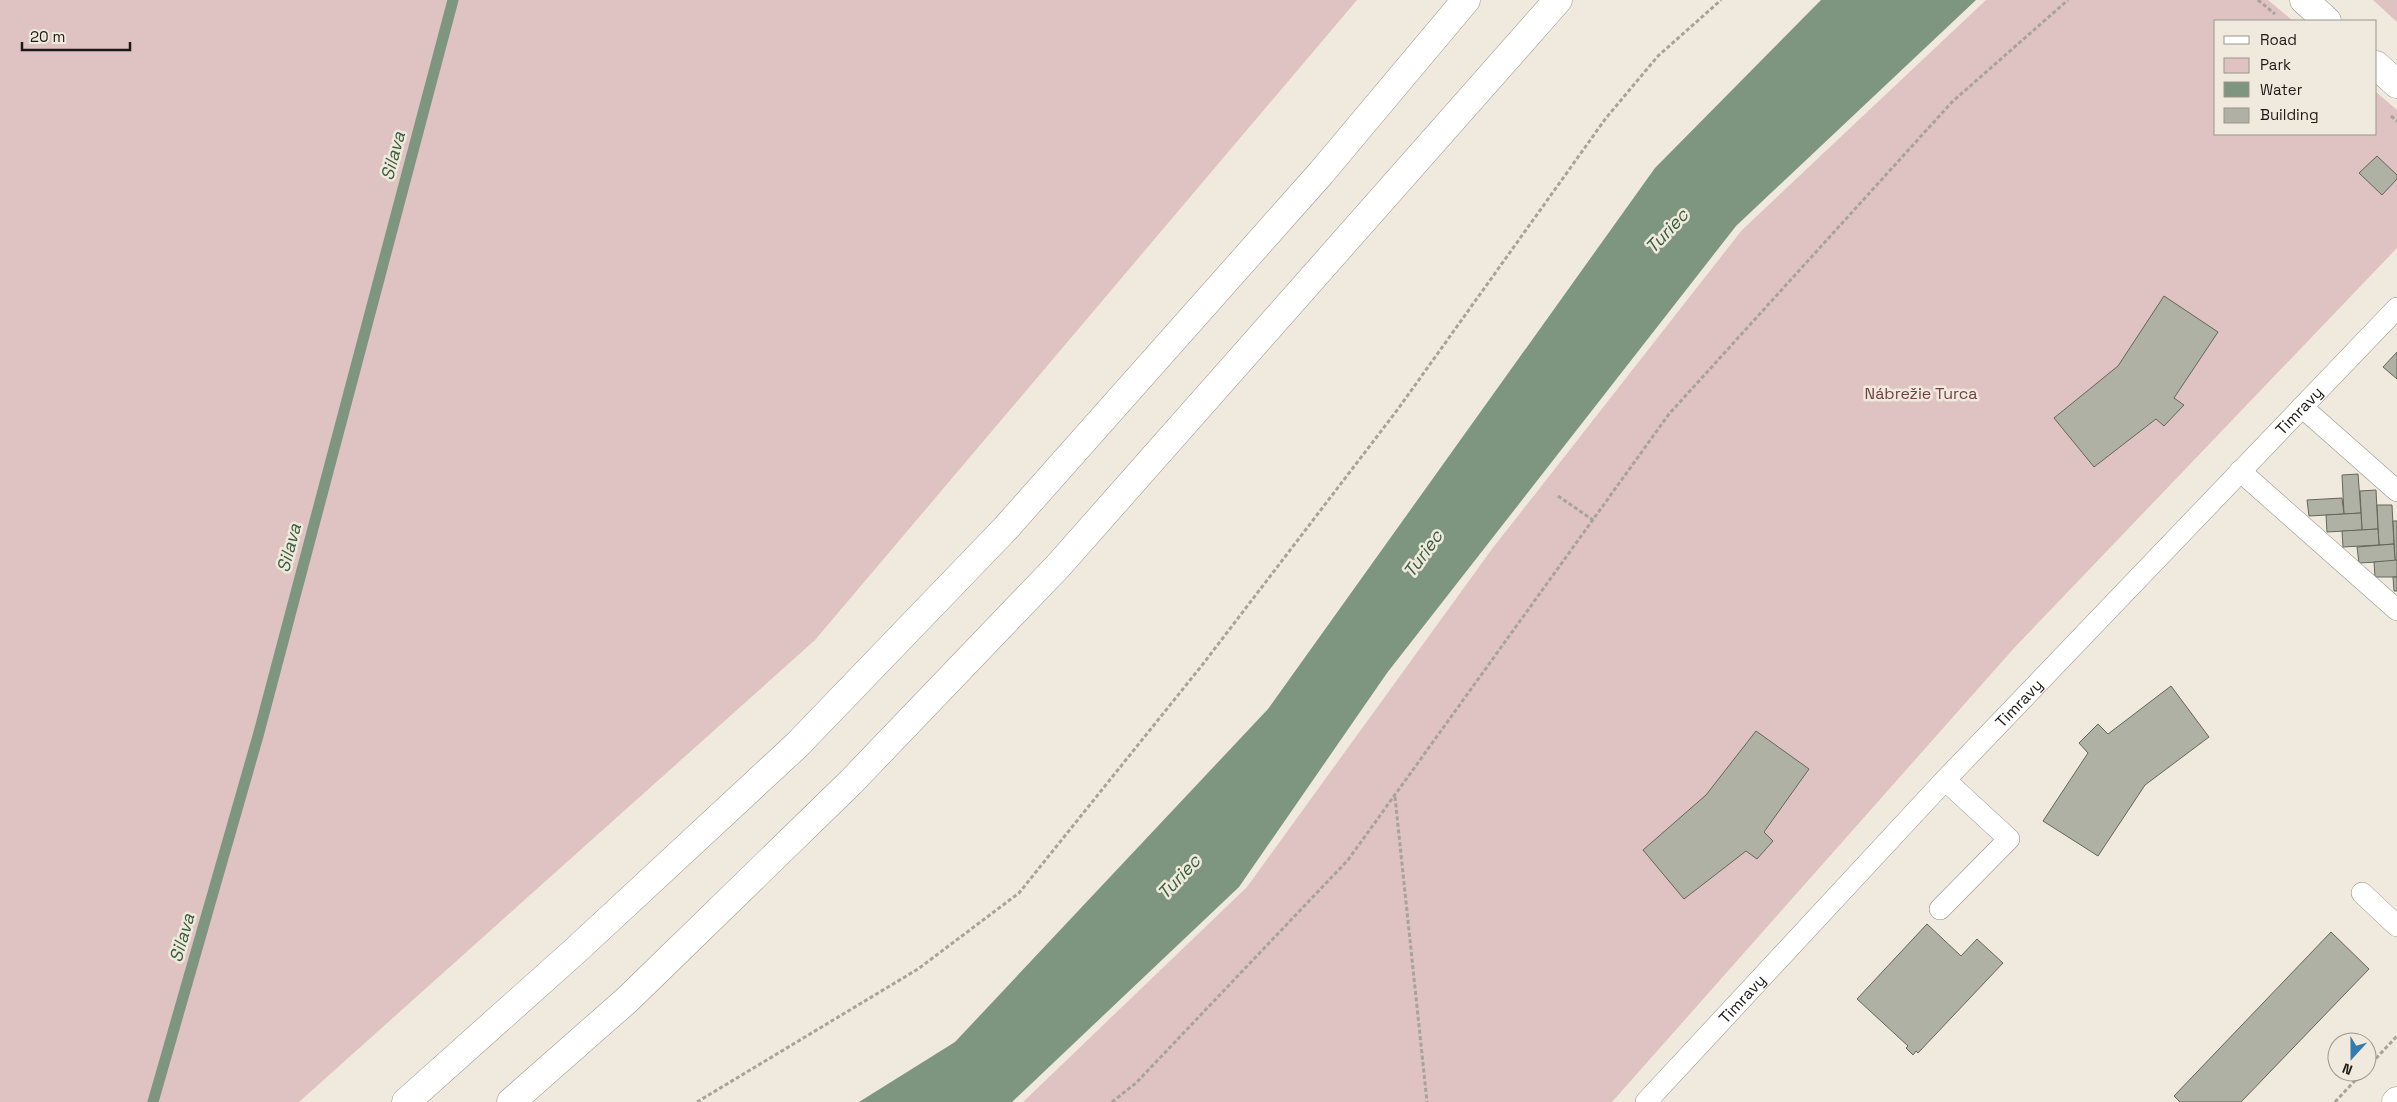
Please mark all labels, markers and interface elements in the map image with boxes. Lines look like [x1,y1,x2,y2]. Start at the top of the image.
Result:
scale bar [22,20,130,52]
legend [2214,20,2377,135]
text: 20 m [30,27,65,46]
text: Road [2260,30,2297,49]
text: Park [2260,55,2291,74]
text: Water [2260,80,2303,99]
text: Building [2260,105,2319,124]
water label: Silava [375,128,410,183]
water label: Turiec [1640,203,1694,258]
street label: Timravy [2271,382,2327,440]
park label: Nábrežie Turca [1865,383,1977,404]
water label: Silava [271,520,306,575]
water label: Turiec [1398,525,1448,582]
street label: Timravy [1991,674,2047,732]
water label: Turiec [1152,849,1206,904]
water label: Silava [164,910,200,965]
street label: Timravy [1714,970,1770,1028]
north arrow [2327,1032,2377,1082]
text: N [2340,1059,2355,1079]

